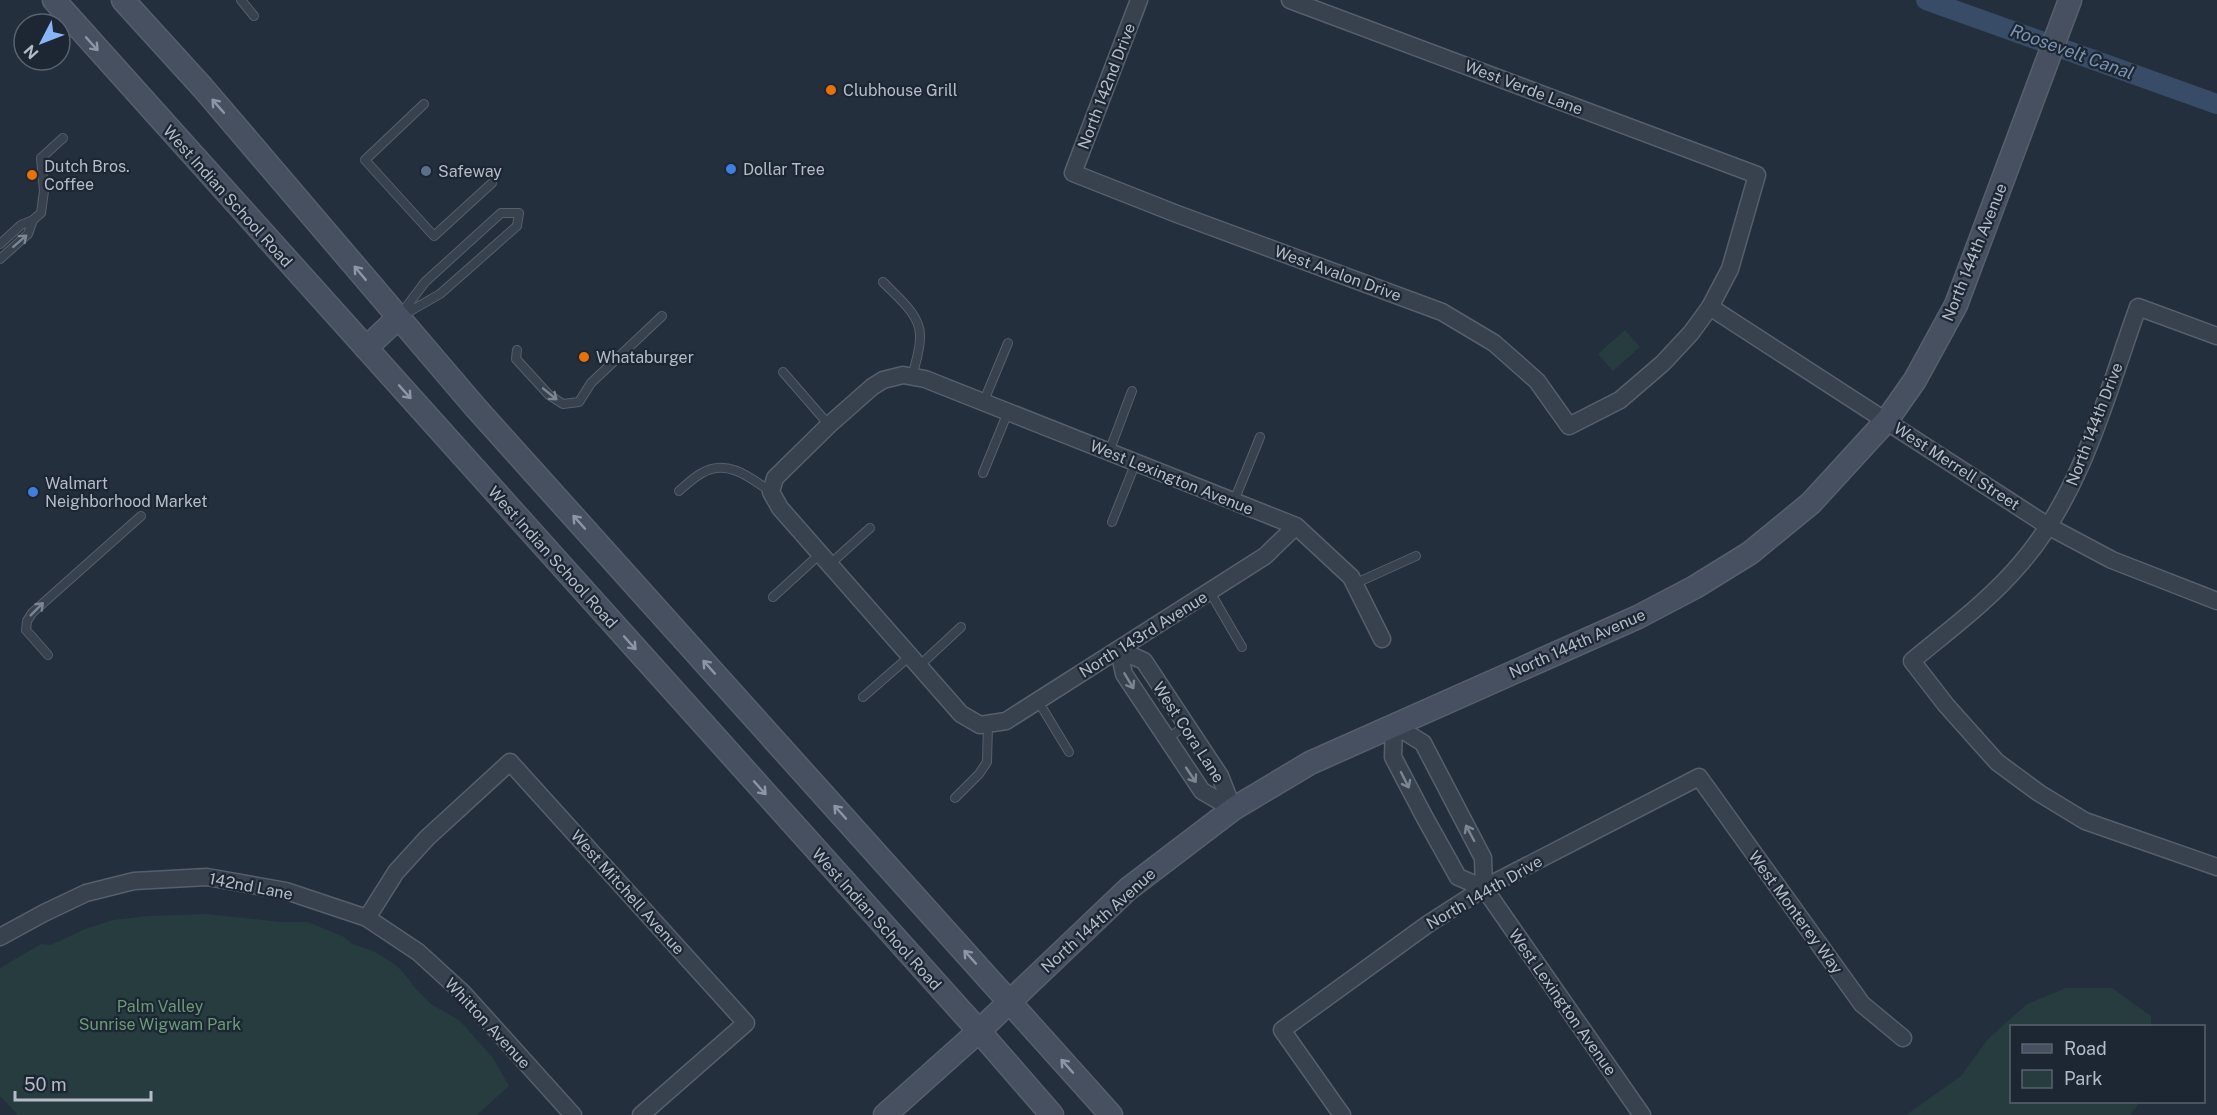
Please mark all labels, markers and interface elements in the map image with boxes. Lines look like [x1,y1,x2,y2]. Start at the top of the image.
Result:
north arrow [12,12,72,72]
water label: Roosevelt Canal [2008,19,2137,84]
street label: North 142nd Drive [1074,20,1139,152]
one-way arrow [85,36,99,51]
text: N [20,41,42,63]
street label: West Verde Lane [1462,56,1586,119]
place label: Clubhouse Grill [843,81,958,100]
marker: Clubhouse Grill [824,83,838,97]
one-way arrow [211,99,225,114]
street label: West Indian School Road [159,122,296,271]
place label: Dutch Bros. Coffee [44,157,130,194]
place label: Dollar Tree [743,160,825,179]
place label: Safeway [438,162,502,181]
marker: Dollar Tree [724,162,738,176]
marker: Safeway [419,164,433,178]
marker: Dutch Bros. Coffee [25,168,39,182]
street label: North 144th Avenue [1938,180,2011,324]
one-way arrow [11,235,27,249]
street label: West Avalon Drive [1272,242,1404,305]
one-way arrow [353,266,367,281]
place label: Whataburger [596,348,694,367]
marker: Whataburger [577,350,591,364]
street label: North 144th Drive [2062,360,2127,489]
one-way arrow [398,384,412,399]
one-way arrow [542,388,558,401]
street label: West Merrell Street [1890,419,2023,514]
street label: West Lexington Avenue [1087,436,1256,519]
place label: Walmart Neighborhood Market [45,474,207,511]
street label: West Indian School Road [484,483,621,632]
marker: Walmart Neighborhood Market [26,485,40,499]
one-way arrow [572,515,586,530]
street label: North 143rd Avenue [1076,587,1211,682]
one-way arrow [30,602,45,617]
street label: North 144th Avenue [1506,605,1648,682]
one-way arrow [623,635,637,650]
one-way arrow [702,660,716,675]
one-way arrow [1123,672,1135,689]
street label: West Cora Lane [1149,678,1228,786]
one-way arrow [1184,766,1197,783]
one-way arrow [1400,771,1411,789]
one-way arrow [753,780,767,795]
one-way arrow [833,805,847,820]
one-way arrow [1463,824,1475,842]
street label: West Mitchell Avenue [567,826,689,958]
street label: West Indian School Road [808,845,945,994]
street label: West Monterey Way [1745,847,1847,978]
street label: North 144th Drive [1423,852,1546,933]
street label: North 144th Avenue [1037,864,1159,977]
street label: 142nd Lane [207,869,294,904]
street label: West Lexington Avenue [1505,925,1620,1079]
one-way arrow [963,949,977,964]
street label: Whitton Avenue [441,974,534,1073]
park label: Palm Valley Sunrise Wigwam Park [79,997,241,1034]
legend [2010,1025,2205,1103]
text: Road [2064,1038,2107,1059]
one-way arrow [1060,1059,1074,1074]
scale bar [15,1064,152,1102]
text: Park [2064,1068,2102,1089]
text: 50 m [24,1074,67,1095]

